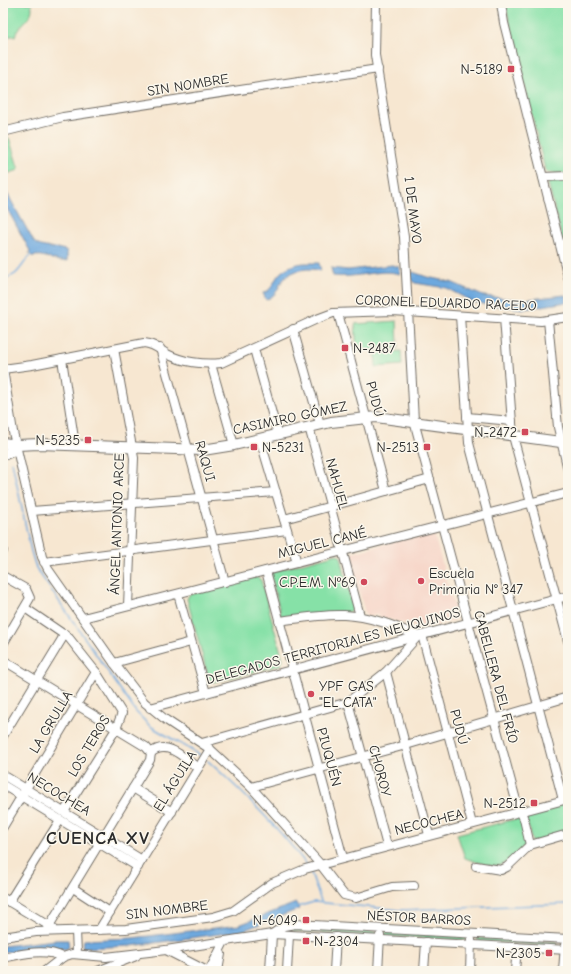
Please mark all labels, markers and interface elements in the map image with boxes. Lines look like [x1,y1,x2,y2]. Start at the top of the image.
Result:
place label: N-5189 [460,61,503,78]
marker: N-5189 [506,64,516,74]
street label: SIN NOMBRE [146,70,230,100]
street label: 1 DE MAYO [400,175,426,245]
street label: CORONEL EDUARDO RACEDO [355,291,537,315]
place label: N-2487 [353,340,396,357]
marker: N-2487 [340,343,350,353]
street label: PUDÚ [362,379,388,419]
street label: CASIMIRO GÓMEZ [231,398,349,438]
place label: N-2472 [474,424,517,441]
marker: N-2472 [520,427,530,437]
place label: N-5235 [36,432,80,449]
marker: N-5235 [83,435,93,445]
street label: RAQUI [191,439,219,483]
place label: N-5231 [262,439,304,456]
place label: N-2513 [377,439,419,456]
marker: N-5231 [249,442,259,452]
marker: N-2513 [422,442,432,452]
street label: ÁNGEL ANTONIO ARCE [106,453,128,595]
street label: NAHUEL [322,456,352,512]
street label: MIGUEL CANÉ [276,524,368,562]
place label: Escuela Primaria N° 347 [429,565,523,598]
place label: C.P.E.M. Nº69 [279,574,356,591]
marker: Escuela Primaria N° 347 [416,576,426,586]
marker: C.P.E.M. Nº69 [359,577,369,587]
street label: DELEGADOS TERRITORIALES NEUQUINOS [204,604,462,688]
street label: CABELLERA DEL FRÍO [470,609,522,745]
place label: YPF GAS "EL CATA" [319,678,377,711]
street label: LA GRULLA [26,688,76,756]
marker: YPF GAS "EL CATA" [306,689,316,699]
street label: PUDÚ [446,707,472,747]
street label: LOS TEROS [64,712,114,780]
street label: PIUQUÉN [313,726,345,788]
street label: CHOROY [365,743,395,799]
street label: EL ÁGUILA [150,747,200,815]
street label: NECOCHEA [24,769,94,819]
place label: N-2512 [483,795,526,812]
marker: N-2512 [529,798,539,808]
street label: NECOCHEA [393,805,465,839]
district label: CUENCA XV [46,828,150,849]
street label: SIN NOMBRE [125,897,209,923]
street label: NÉSTOR BARROS [367,907,472,929]
place label: N-6049 [253,912,298,929]
marker: N-6049 [301,915,311,925]
place label: N-2304 [314,933,359,950]
marker: N-2304 [301,936,311,946]
place label: N-2305 [496,945,541,962]
marker: N-2305 [544,948,554,958]

